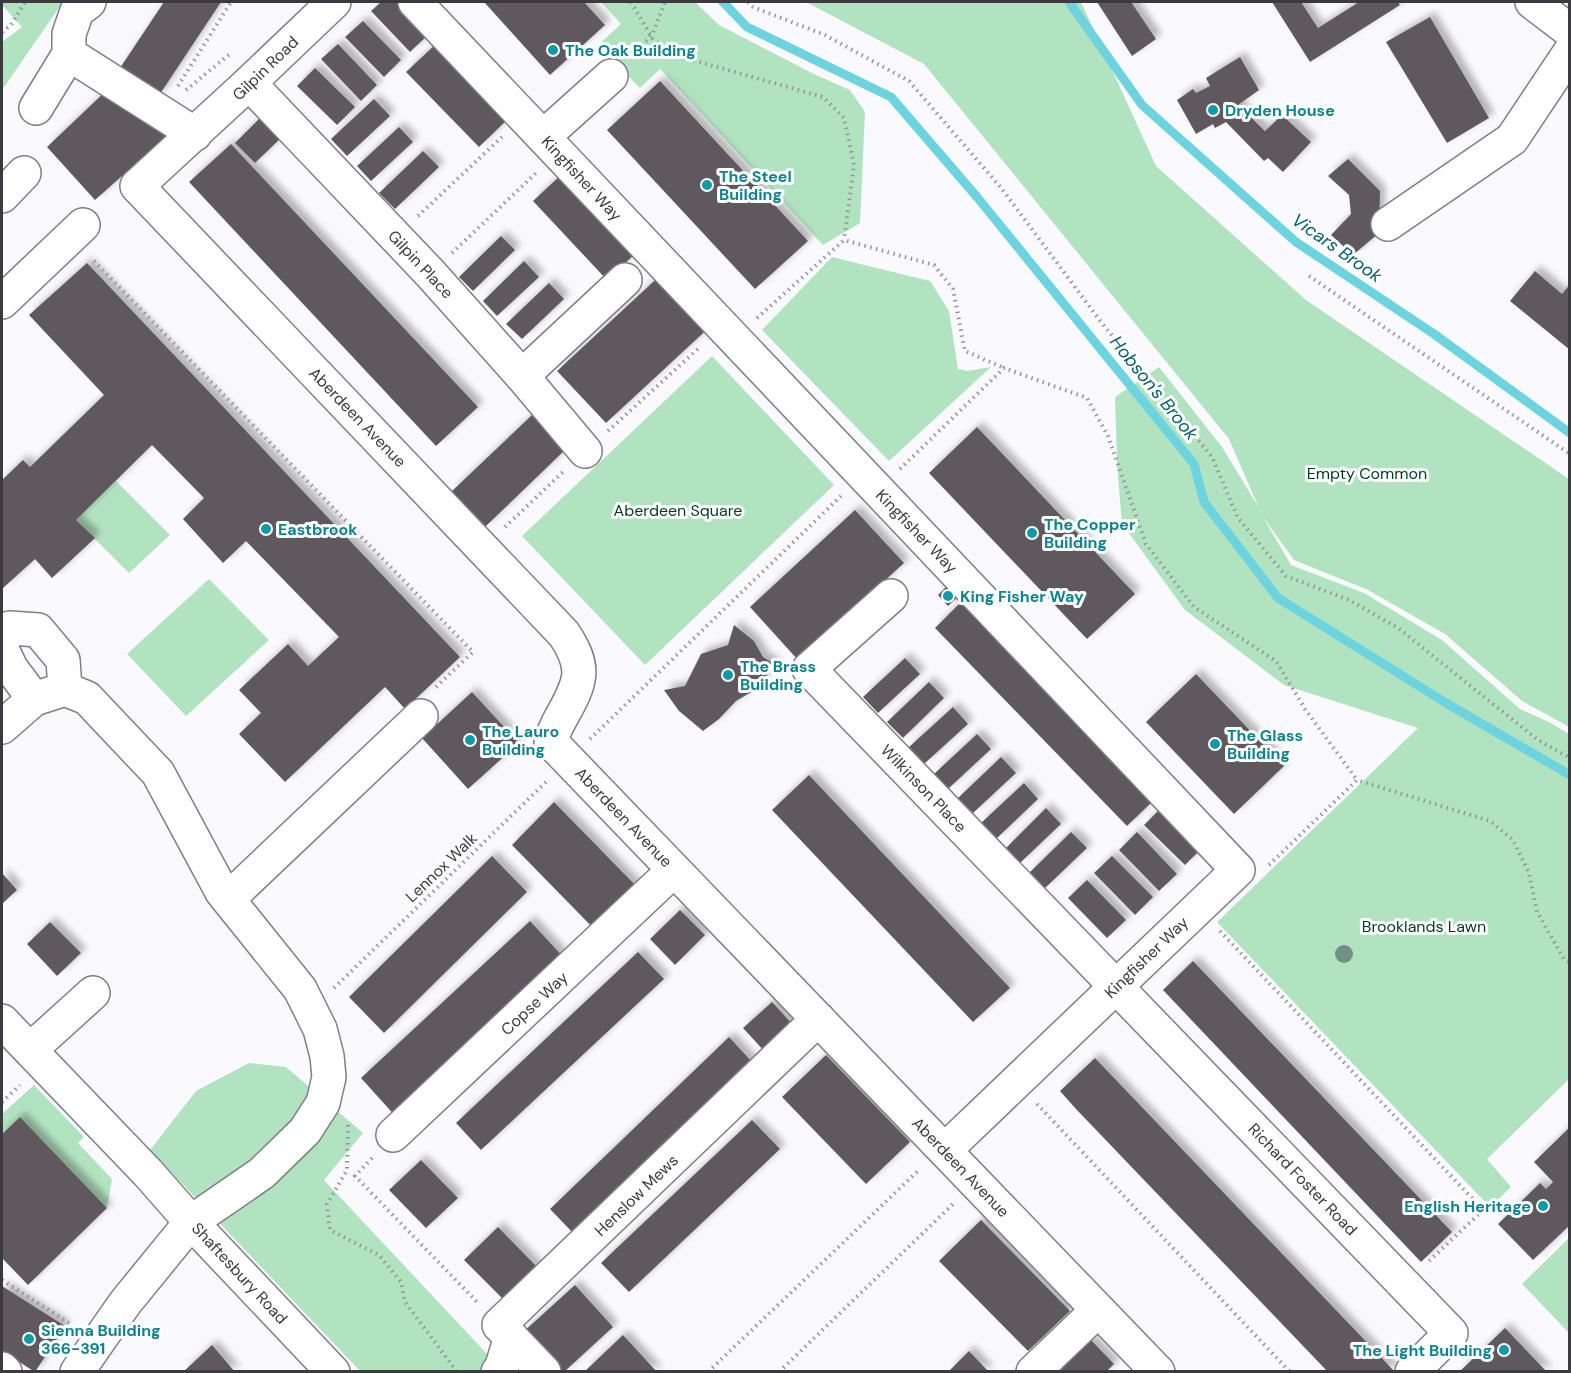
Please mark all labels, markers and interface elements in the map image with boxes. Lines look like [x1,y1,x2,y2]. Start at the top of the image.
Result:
street label: Gilpin Road [228,32,303,105]
place label: The Oak Building [565,40,696,61]
marker: The Oak Building [546,43,560,57]
place label: Dryden House [1225,100,1335,121]
marker: Dryden House [1206,103,1220,117]
street label: Kingfisher Way [537,131,627,225]
place label: The Steel Building [719,166,792,205]
marker: The Steel Building [700,178,714,192]
water label: Vicars Brook [1287,208,1388,288]
street label: Gilpin Place [383,226,458,303]
water label: Hobson's Brook [1104,331,1204,446]
street label: Aberdeen Avenue [304,363,411,472]
park label: Empty Common [1307,463,1427,484]
street label: Kingfisher Way [871,485,962,578]
park label: Aberdeen Square [614,500,742,521]
place label: The Copper Building [1044,514,1136,553]
place label: Eastbrook [278,519,358,540]
marker: Eastbrook [259,522,273,536]
marker: The Copper Building [1025,526,1039,540]
place label: King Fisher Way [960,586,1084,607]
marker: King Fisher Way [941,589,955,603]
place label: The Brass Building [740,656,816,695]
marker: The Brass Building [721,668,735,682]
place label: The Lauro Building [482,721,559,760]
place label: The Glass Building [1227,725,1303,764]
marker: The Lauro Building [463,733,477,747]
marker: The Glass Building [1208,737,1222,751]
street label: Wilkinson Place [876,740,971,837]
street label: Aberdeen Avenue [570,763,677,872]
street label: Lennox Walk [401,828,482,907]
street label: Kingfisher Way [1100,912,1193,1003]
park label: Brooklands Lawn [1362,916,1486,937]
street label: Copse Way [496,967,572,1040]
street label: Aberdeen Avenue [907,1113,1014,1222]
street label: Richard Foster Road [1244,1119,1362,1240]
street label: Henslow Mews [590,1150,683,1241]
place label: English Heritage [1404,1196,1531,1217]
marker: English Heritage [1536,1199,1550,1213]
street label: Shaftesbury Road [187,1218,292,1329]
place label: Sienna Building 366-391 [41,1320,161,1359]
marker: Sienna Building 366-391 [22,1332,36,1346]
place label: The Light Building [1353,1340,1492,1361]
marker: The Light Building [1497,1343,1511,1357]

